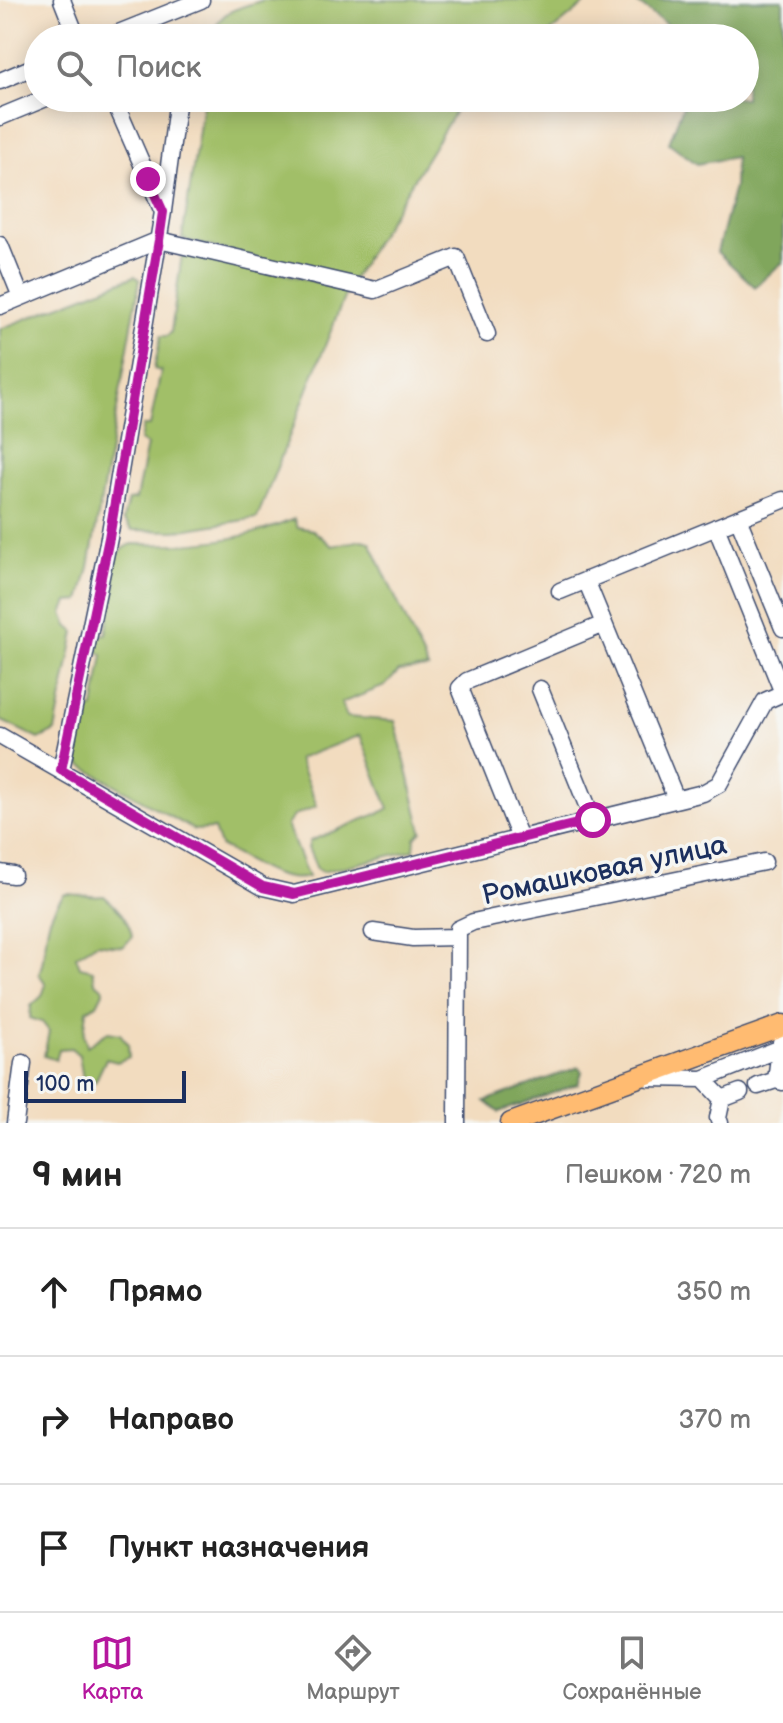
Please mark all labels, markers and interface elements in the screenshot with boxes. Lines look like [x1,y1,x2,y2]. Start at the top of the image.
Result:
search box [24,24,759,112]
icon: search [52,46,96,90]
text: Поиск [116,50,202,86]
route end [130,161,166,197]
route start [575,802,611,838]
street label: Ромашковая улица [479,828,730,913]
scale bar [24,1067,186,1103]
text: 100 m [36,1071,95,1098]
text: 9 мин [32,1155,123,1196]
text: Пешком · 720 m [565,1160,751,1191]
icon: ahead [32,1270,76,1314]
text: Прямо [108,1274,202,1310]
text: 350 m [676,1277,751,1308]
icon: right [32,1398,76,1442]
text: Направо [108,1402,234,1438]
text: 370 m [678,1405,751,1436]
icon: arrive [32,1526,76,1570]
text: Пункт назначения [108,1530,369,1566]
tab: Карта [81,1631,143,1706]
tab: Маршрут [306,1631,400,1706]
tab: Сохранённые [563,1631,702,1706]

